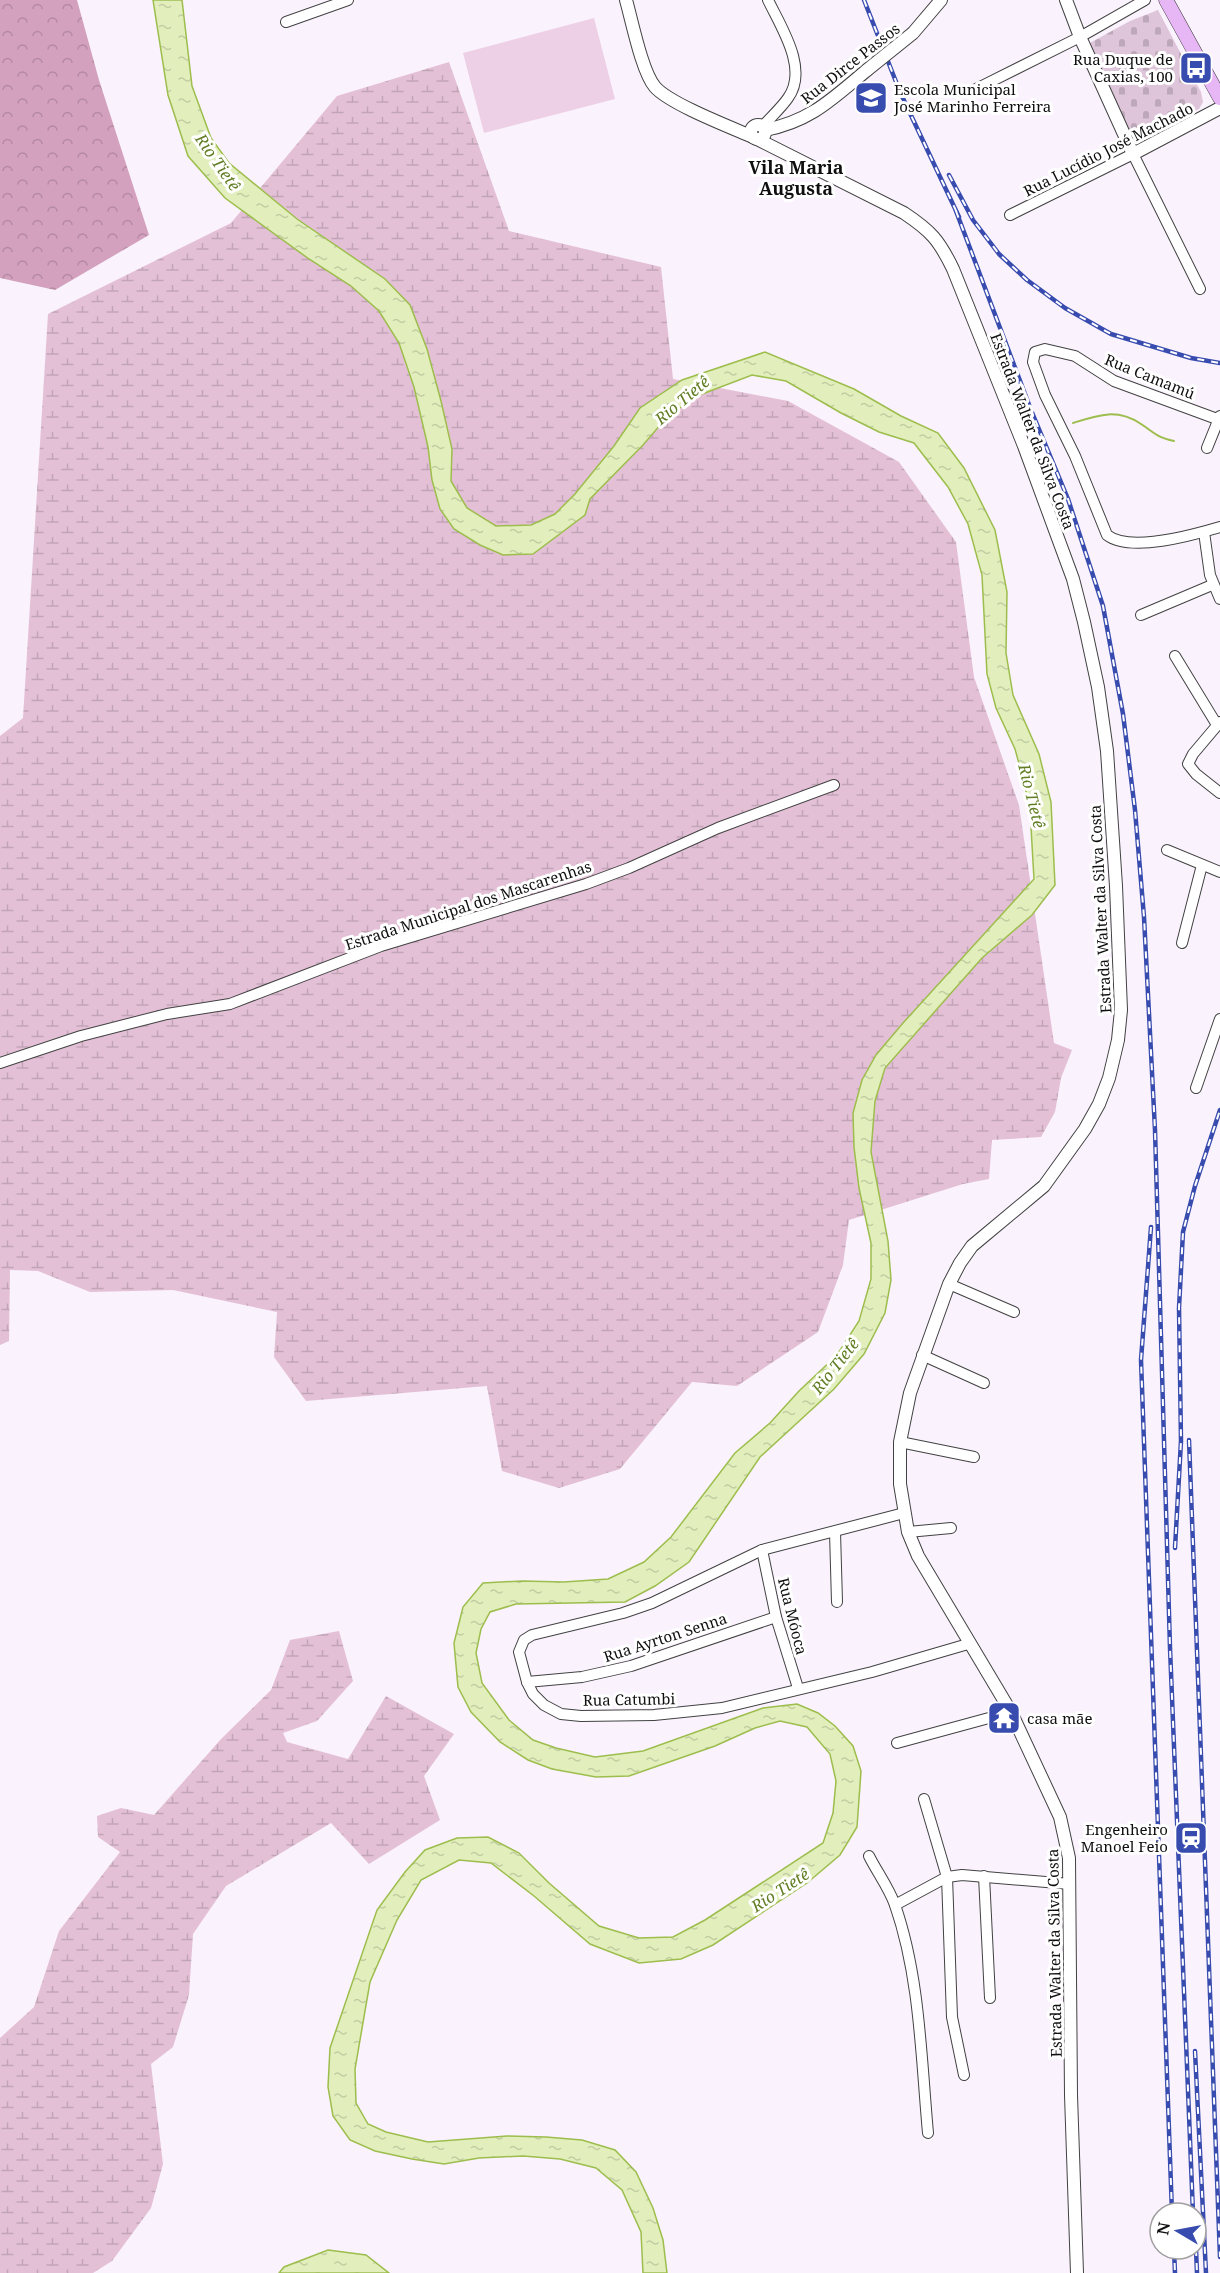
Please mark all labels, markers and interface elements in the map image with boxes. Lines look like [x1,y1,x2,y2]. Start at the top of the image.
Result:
street label: Rua Dirce Passos [796,18,904,108]
place label: Rua Duque de Caxias, 100 [1073,49,1173,86]
bus stop icon: Rua Duque de Caxias, 100 [1178,50,1214,86]
place label: Escola Municipal José Marinho Ferreira [893,79,1051,116]
school or university icon: Escola Municipal José Marinho Ferreira [853,80,889,116]
street label: Rua Lucídio José Machado [1020,97,1196,201]
water label: Rio Tietê [190,128,246,195]
district label: Vila Maria Augusta [748,155,844,200]
street label: Estrada Walter da Silva Costa [986,330,1080,532]
street label: Rua Camamú [1102,349,1199,403]
water label: Rio Tietê [649,371,714,430]
water label: Rio Tietê [1013,761,1051,830]
street label: Estrada Walter da Silva Costa [1085,804,1115,1014]
street label: Estrada Municipal dos Mascarenhas [342,856,594,954]
water label: Rio Tietê [806,1333,864,1399]
street label: Rua Móoca [774,1575,812,1657]
street label: Rua Ayrton Senna [601,1608,729,1666]
street label: Rua Catumbi [583,1688,676,1710]
temple icon: casa mãe [986,1700,1022,1736]
place label: casa mãe [1027,1708,1093,1728]
place label: Engenheiro Manoel Feio [1081,1819,1168,1856]
station icon: Engenheiro Manoel Feio [1173,1820,1209,1856]
street label: Estrada Walter da Silva Costa [1042,1848,1066,2058]
water label: Rio Tietê [746,1863,813,1918]
north arrow [1148,2201,1208,2261]
text: N [1151,2220,1175,2237]

